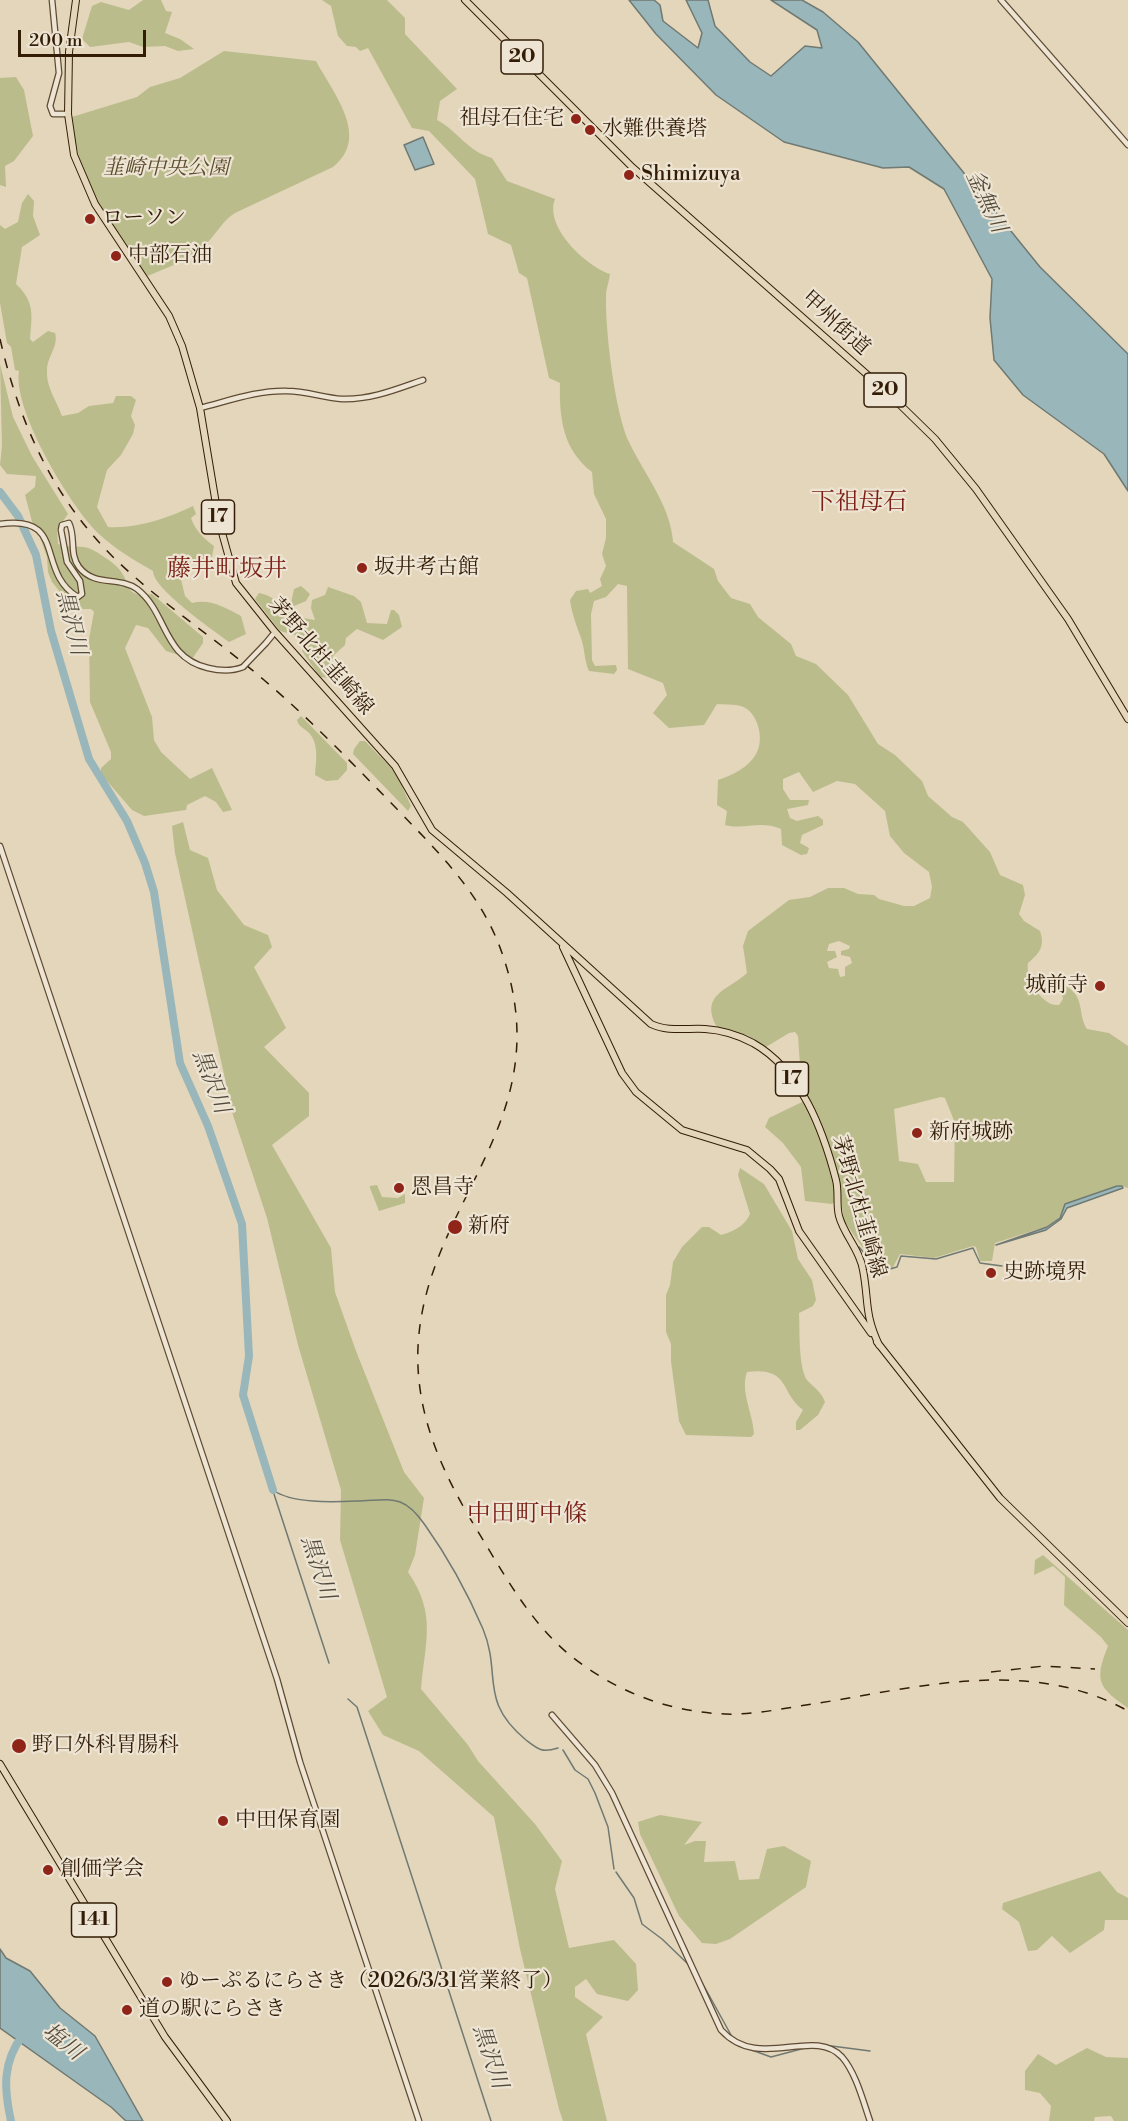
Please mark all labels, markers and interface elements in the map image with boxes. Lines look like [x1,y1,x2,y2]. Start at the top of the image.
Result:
scale bar [21,18,148,56]
text: 200 m [29,29,83,52]
road number: 20 [501,40,543,74]
place label: 祖母石住宅 [459,106,564,132]
marker: 祖母石住宅 [569,112,583,126]
place label: 水難供養塔 [602,117,707,143]
marker: 水難供養塔 [583,123,597,137]
park label: 韮崎中央公園 [103,156,229,182]
place label: Shimizuya [641,162,741,188]
water label: 釜無川 [959,167,1011,237]
marker: Shimizuya [622,168,636,182]
place label: ローソン [102,206,186,232]
marker: ローソン [83,212,97,226]
place label: 中部石油 [128,243,212,269]
marker: 中部石油 [109,249,123,263]
street label: 甲州街道 [795,287,875,361]
road number: 20 [864,373,906,407]
district label: 下祖母石 [811,489,907,517]
road number: 17 [202,500,234,534]
place label: 坂井考古館 [374,555,479,581]
district label: 藤井町坂井 [167,556,287,584]
marker: 坂井考古館 [355,561,369,575]
water label: 黒沢川 [49,588,91,658]
street label: 茅野北杜韮崎線 [262,593,378,721]
place label: 城前寺 [1025,973,1088,999]
marker: 城前寺 [1093,979,1107,993]
water label: 黒沢川 [186,1046,234,1118]
road number: 17 [776,1062,808,1096]
place label: 新府城跡 [929,1120,1013,1146]
marker: 新府城跡 [910,1126,924,1140]
street label: 茅野北杜韮崎線 [826,1133,890,1281]
place label: 恩昌寺 [411,1175,474,1201]
marker: 恩昌寺 [392,1181,406,1195]
place label: 新府 [468,1214,510,1240]
marker: 新府 [446,1218,464,1236]
place label: 史跡境界 [1003,1260,1087,1286]
marker: 史跡境界 [984,1266,998,1280]
district label: 中田町中條 [467,1501,587,1529]
water label: 黒沢川 [294,1533,340,1603]
place label: 野口外科胃腸科 [32,1733,179,1759]
marker: 野口外科胃腸科 [10,1737,28,1755]
place label: 中田保育園 [235,1808,340,1834]
marker: 中田保育園 [216,1814,230,1828]
place label: 創価学会 [60,1857,144,1883]
marker: 創価学会 [41,1863,55,1877]
road number: 141 [72,1903,116,1937]
place label: ゆーぷるにらさき（2026/3/31営業終了） [179,1969,563,1995]
marker: ゆーぷるにらさき（2026/3/31営業終了） [160,1975,174,1989]
place label: 道の駅にらさき [139,1997,286,2023]
marker: 道の駅にらさき [120,2003,134,2017]
water label: 塩川 [37,2019,87,2067]
water label: 黒沢川 [466,2022,512,2092]

